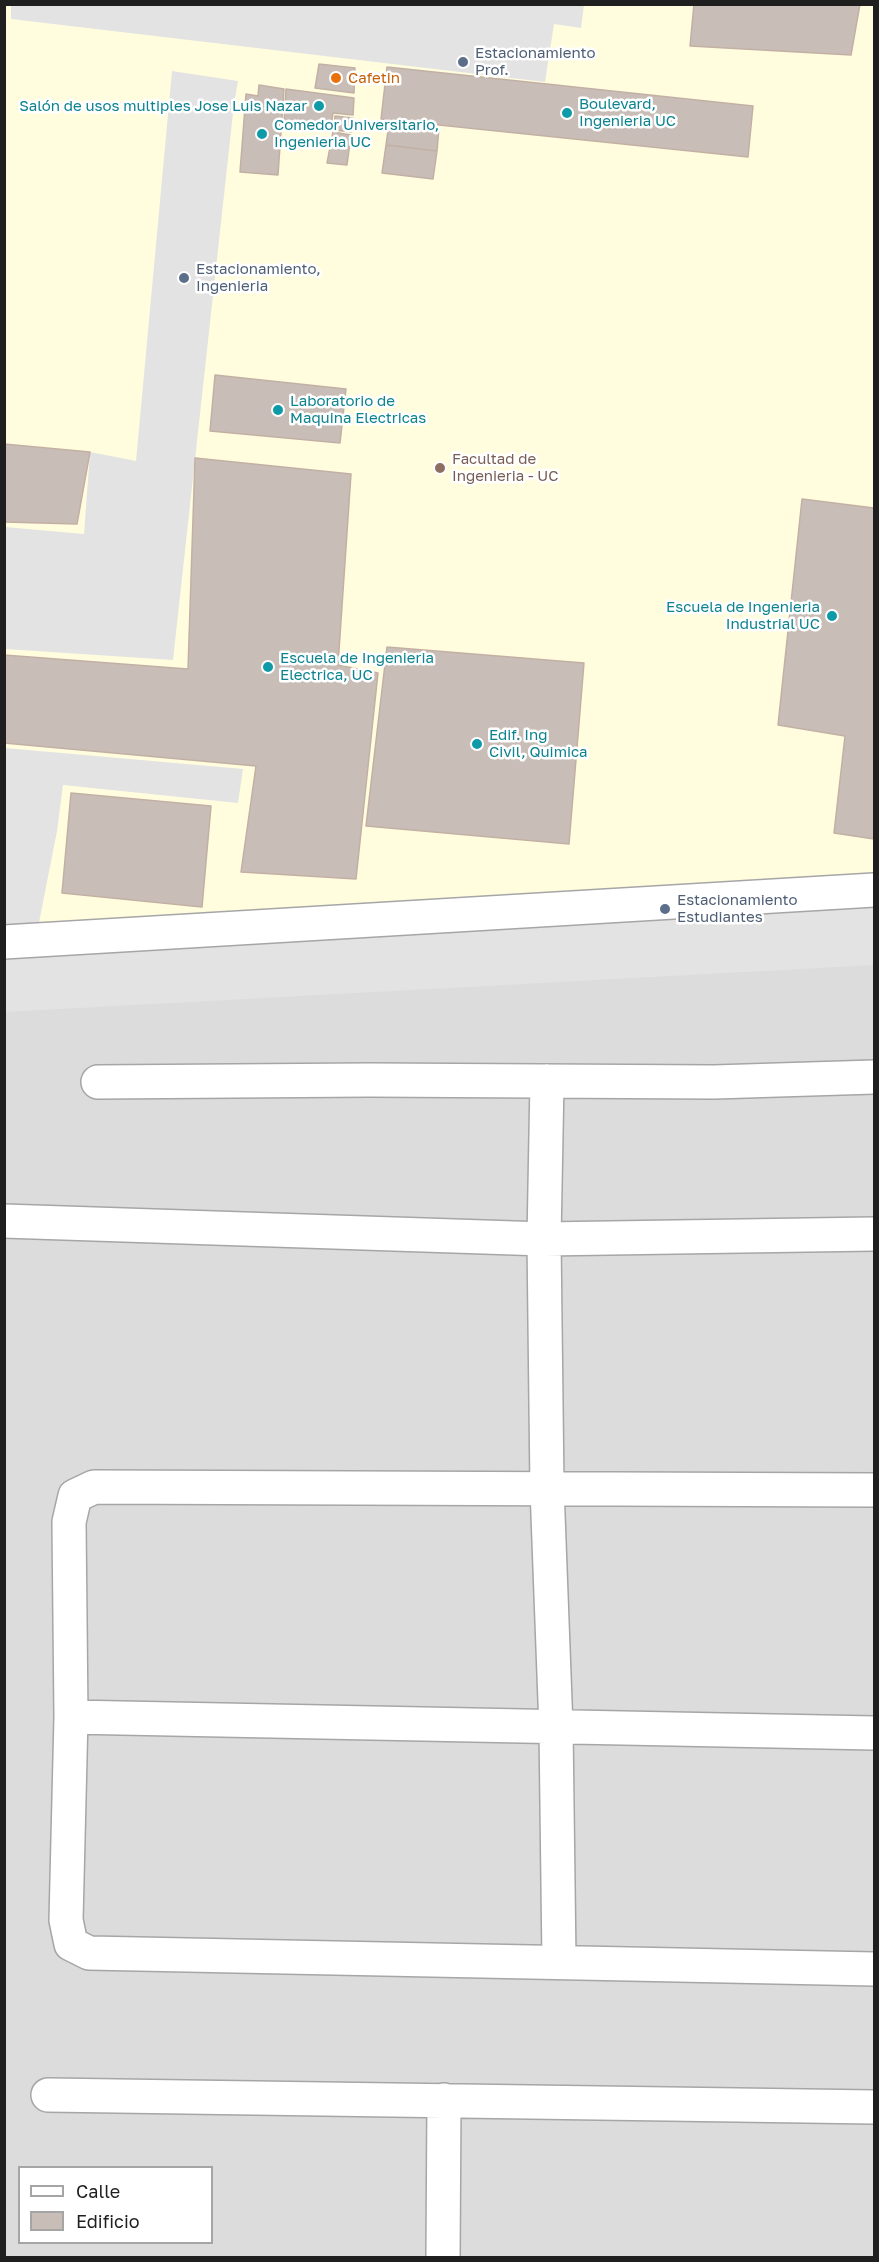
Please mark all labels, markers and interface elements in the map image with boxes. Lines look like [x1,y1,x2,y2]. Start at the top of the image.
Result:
place label: Estacionamiento Prof. [475,44,596,79]
marker: Estacionamiento Prof. [456,55,470,69]
place label: Cafetin [348,69,400,87]
marker: Cafetin [329,71,343,85]
place label: Boulevard, Ingenieria UC [579,95,676,130]
place label: Salón de usos multiples Jose Luis Nazar [19,97,307,115]
marker: Salón de usos multiples Jose Luis Nazar [312,99,326,113]
marker: Boulevard, Ingenieria UC [560,106,574,120]
place label: Comedor Universitario, Ingenieria UC [274,116,439,151]
marker: Comedor Universitario, Ingenieria UC [255,127,269,141]
place label: Estacionamiento, Ingenieria [196,260,321,295]
marker: Estacionamiento, Ingenieria [177,271,191,285]
place label: Laboratorio de Maquina Electricas [290,392,426,427]
marker: Laboratorio de Maquina Electricas [271,403,285,417]
place label: Facultad de Ingenieria - UC [452,450,558,485]
marker: Facultad de Ingenieria - UC [433,461,447,475]
place label: Escuela de Ingenieria Industrial UC [666,598,820,633]
marker: Escuela de Ingenieria Industrial UC [825,609,839,623]
place label: Escuela de Ingenieria Electrica, UC [280,649,434,684]
marker: Escuela de Ingenieria Electrica, UC [261,660,275,674]
place label: Edif. Ing Civil, Quimica [489,726,588,761]
marker: Edif. Ing Civil, Quimica [470,737,484,751]
place label: Estacionamiento Estudiantes [677,891,798,926]
marker: Estacionamiento Estudiantes [658,902,672,916]
legend [18,2166,213,2244]
text: Calle [76,2180,120,2202]
text: Edificio [76,2210,140,2232]

